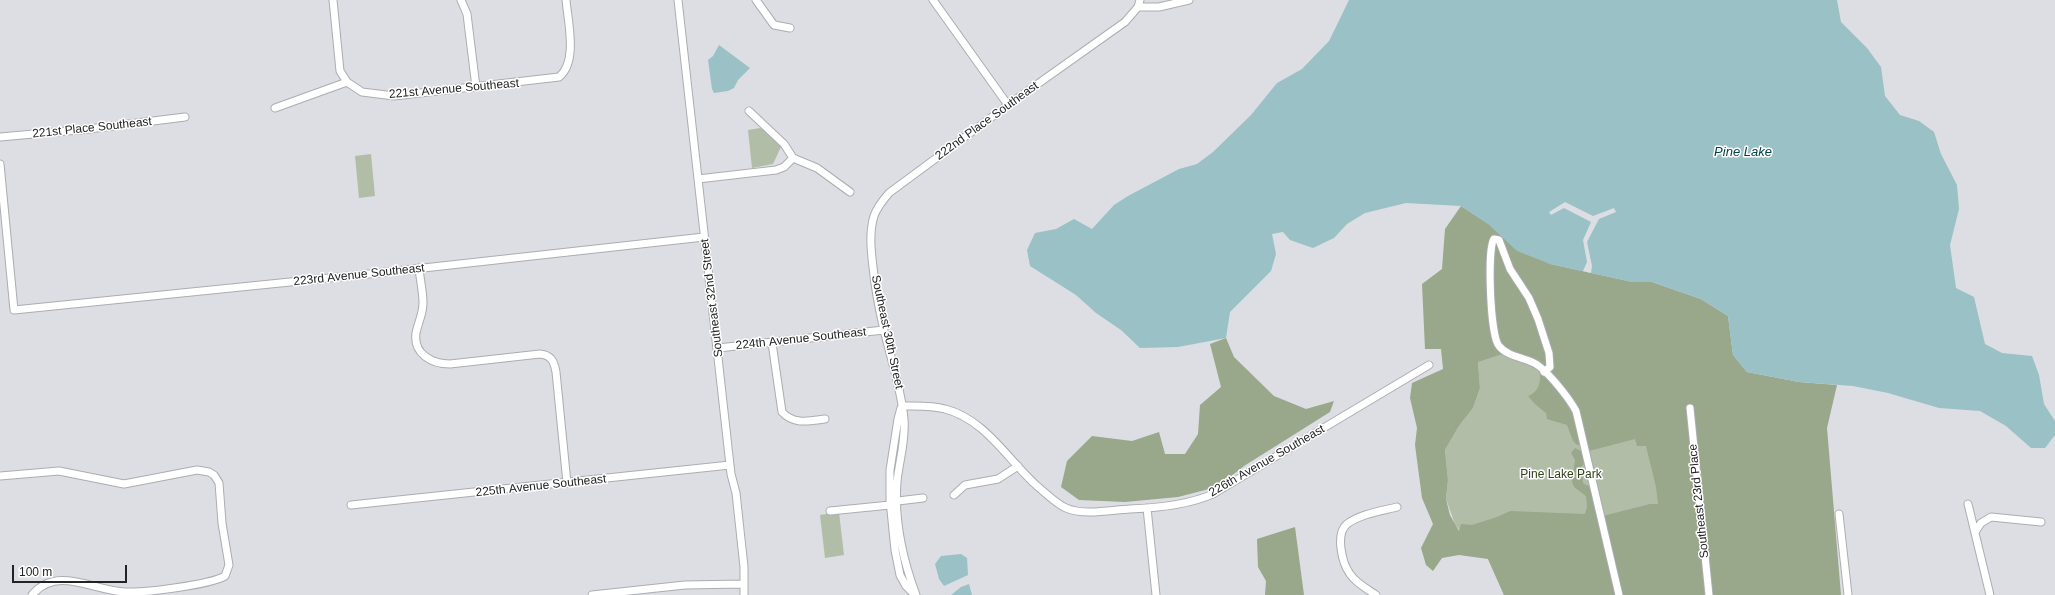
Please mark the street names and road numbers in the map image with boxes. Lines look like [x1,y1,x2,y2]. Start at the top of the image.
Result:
street label: 221st Avenue Southeast [388,76,520,102]
street label: 222nd Place Southeast [933,79,1041,163]
street label: 221st Place Southeast [32,115,152,141]
street label: Southeast 32nd Street [698,238,726,358]
street label: 223rd Avenue Southeast [293,261,425,289]
street label: Southeast 30th Street [868,274,906,390]
street label: 224th Avenue Southeast [735,325,867,353]
street label: 226th Avenue Southeast [1207,422,1327,500]
street label: Southeast 23rd Place [1686,443,1712,559]
street label: 225th Avenue Southeast [475,472,607,500]

